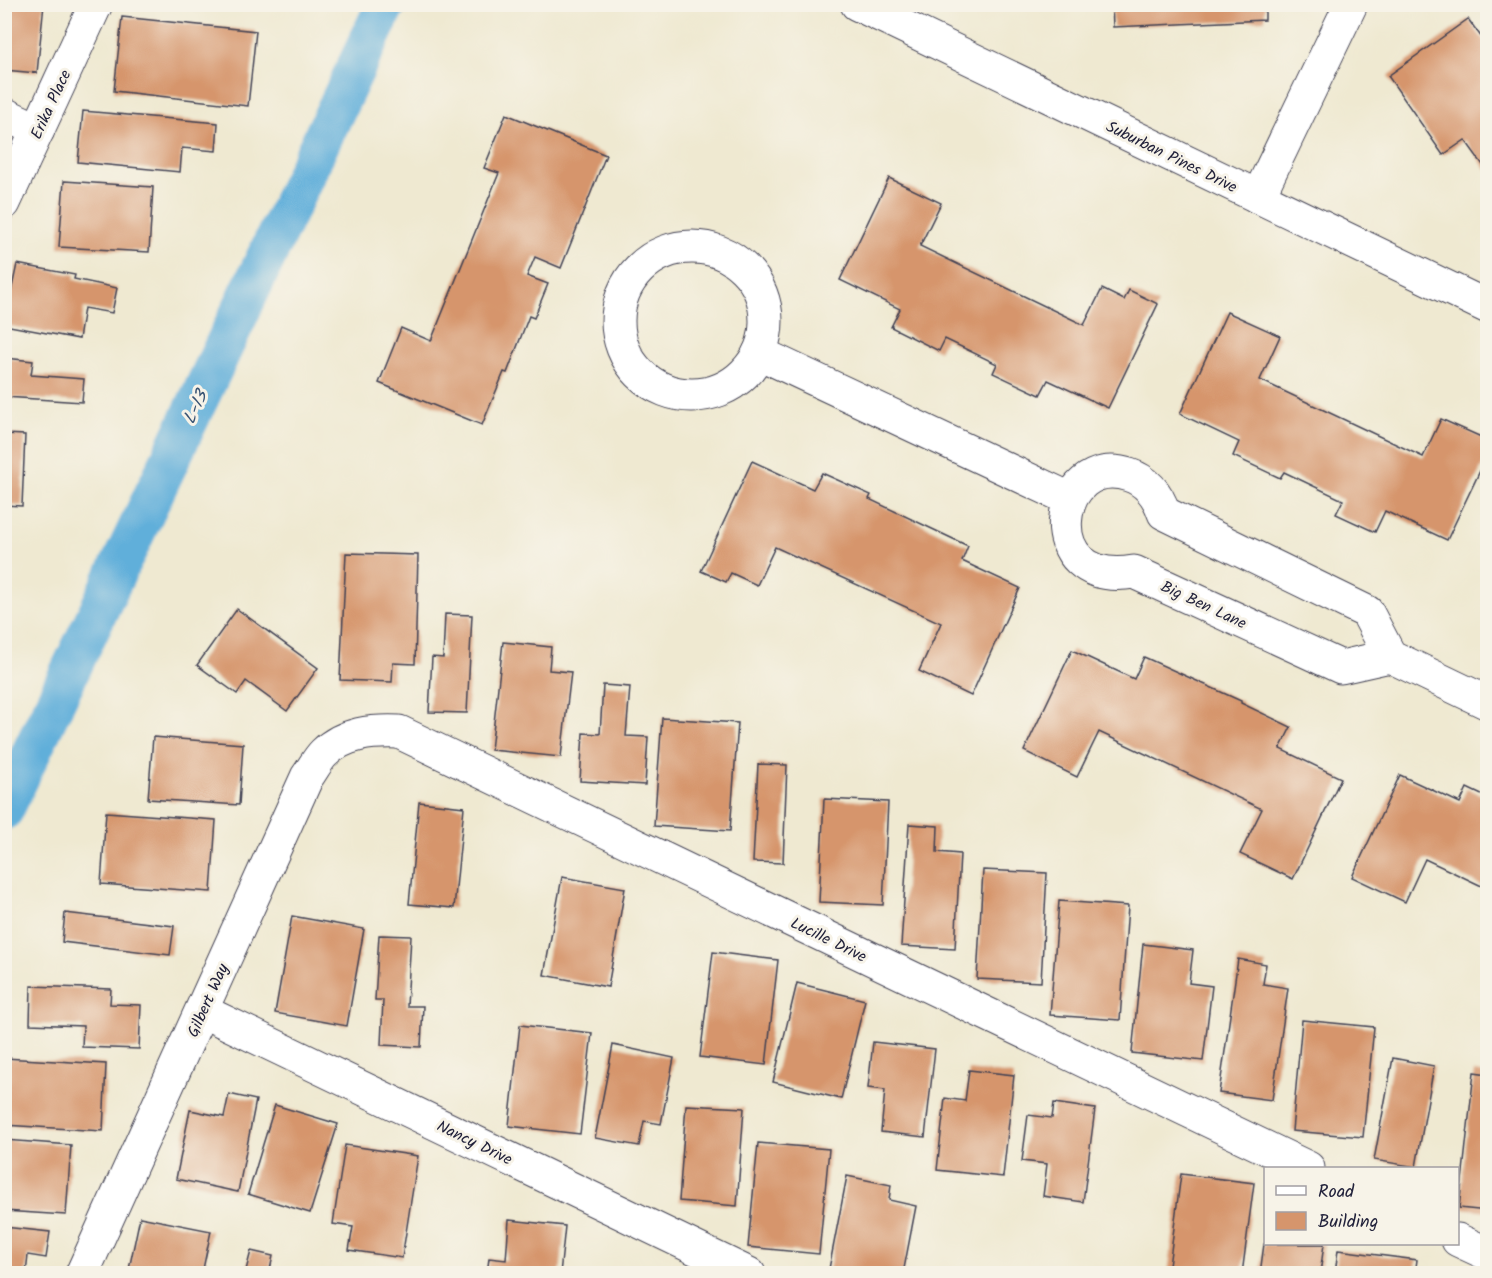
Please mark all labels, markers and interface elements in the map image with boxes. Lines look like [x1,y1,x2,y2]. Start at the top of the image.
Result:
street label: Erika Place [24,66,78,144]
street label: Suburban Pines Drive [1101,115,1241,200]
water label: L-13 [176,384,218,429]
street label: Big Ben Lane [1156,575,1250,636]
street label: Lucille Drive [786,911,871,970]
street label: Gilbert Way [181,959,236,1042]
street label: Nancy Drive [432,1114,516,1172]
legend [1264,1167,1459,1245]
text: Road [1318,1178,1355,1207]
text: Building [1318,1208,1378,1237]

